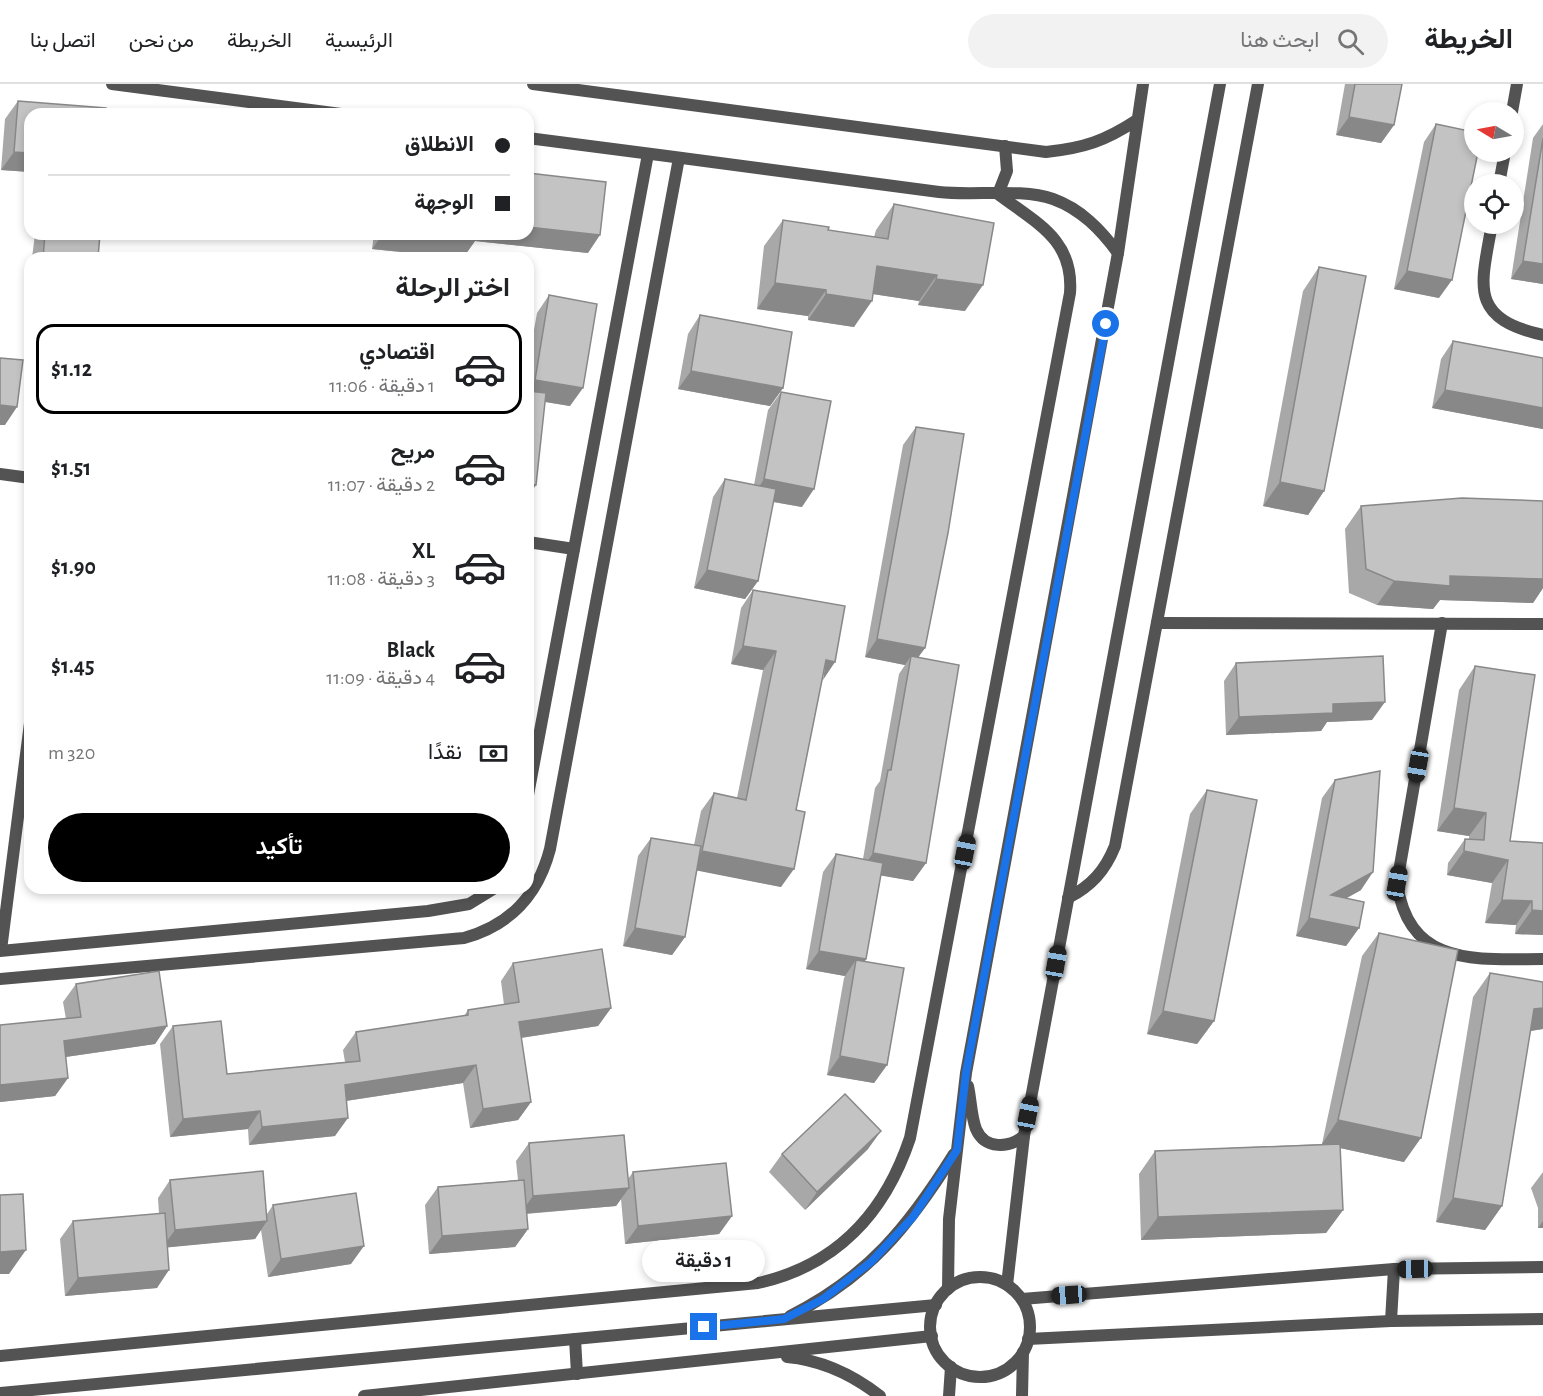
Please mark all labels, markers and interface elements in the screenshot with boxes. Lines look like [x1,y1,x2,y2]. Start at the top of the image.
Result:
search box [968,14,1388,68]
icon: search [1334,25,1367,58]
text: الخريطة [1424,26,1513,54]
text: ابحث هنا [1240,29,1319,51]
text: اتصل بنا [30,30,96,51]
text: من نحن [129,30,194,51]
text: الخريطة [227,30,292,51]
text: الرئيسية [325,30,393,51]
north arrow [1464,102,1524,162]
map controls [1464,102,1524,234]
text: الانطلاق [405,133,474,155]
button: locate [1464,174,1524,234]
text: الوجهة [414,191,474,213]
text: اختر الرحلة [395,274,510,301]
route start [1092,310,1119,337]
text: اقتصادي [359,341,435,363]
icon: car [453,342,507,396]
text: $1.12 [51,358,92,380]
text: 1 دقيقة · 11:06 [329,376,435,396]
text: مريح [391,440,435,462]
icon: car [453,441,507,495]
text: $1.51 [51,457,91,479]
text: 2 دقيقة · 11:07 [328,475,435,495]
text: XL [412,540,435,562]
icon: car [453,540,507,594]
text: $1.90 [51,556,96,578]
text: 3 دقيقة · 11:08 [328,569,435,589]
text: Black [387,639,435,661]
icon: car [453,639,507,693]
text: $1.45 [51,655,94,677]
text: 4 دقيقة · 11:09 [326,668,435,688]
icon: cash [477,737,510,770]
text: نقدًا [428,741,462,763]
text: 320 m [48,743,95,763]
car [1406,746,1430,784]
button: تأكيد [48,813,510,882]
car [953,833,977,871]
car [1385,864,1409,902]
car [1044,944,1068,982]
car [1016,1095,1040,1133]
callout: 1 دقيقة [642,1240,766,1282]
text: 1 دقيقة [675,1251,732,1271]
car [1397,1260,1433,1278]
car [1050,1285,1088,1305]
route end [690,1313,717,1340]

